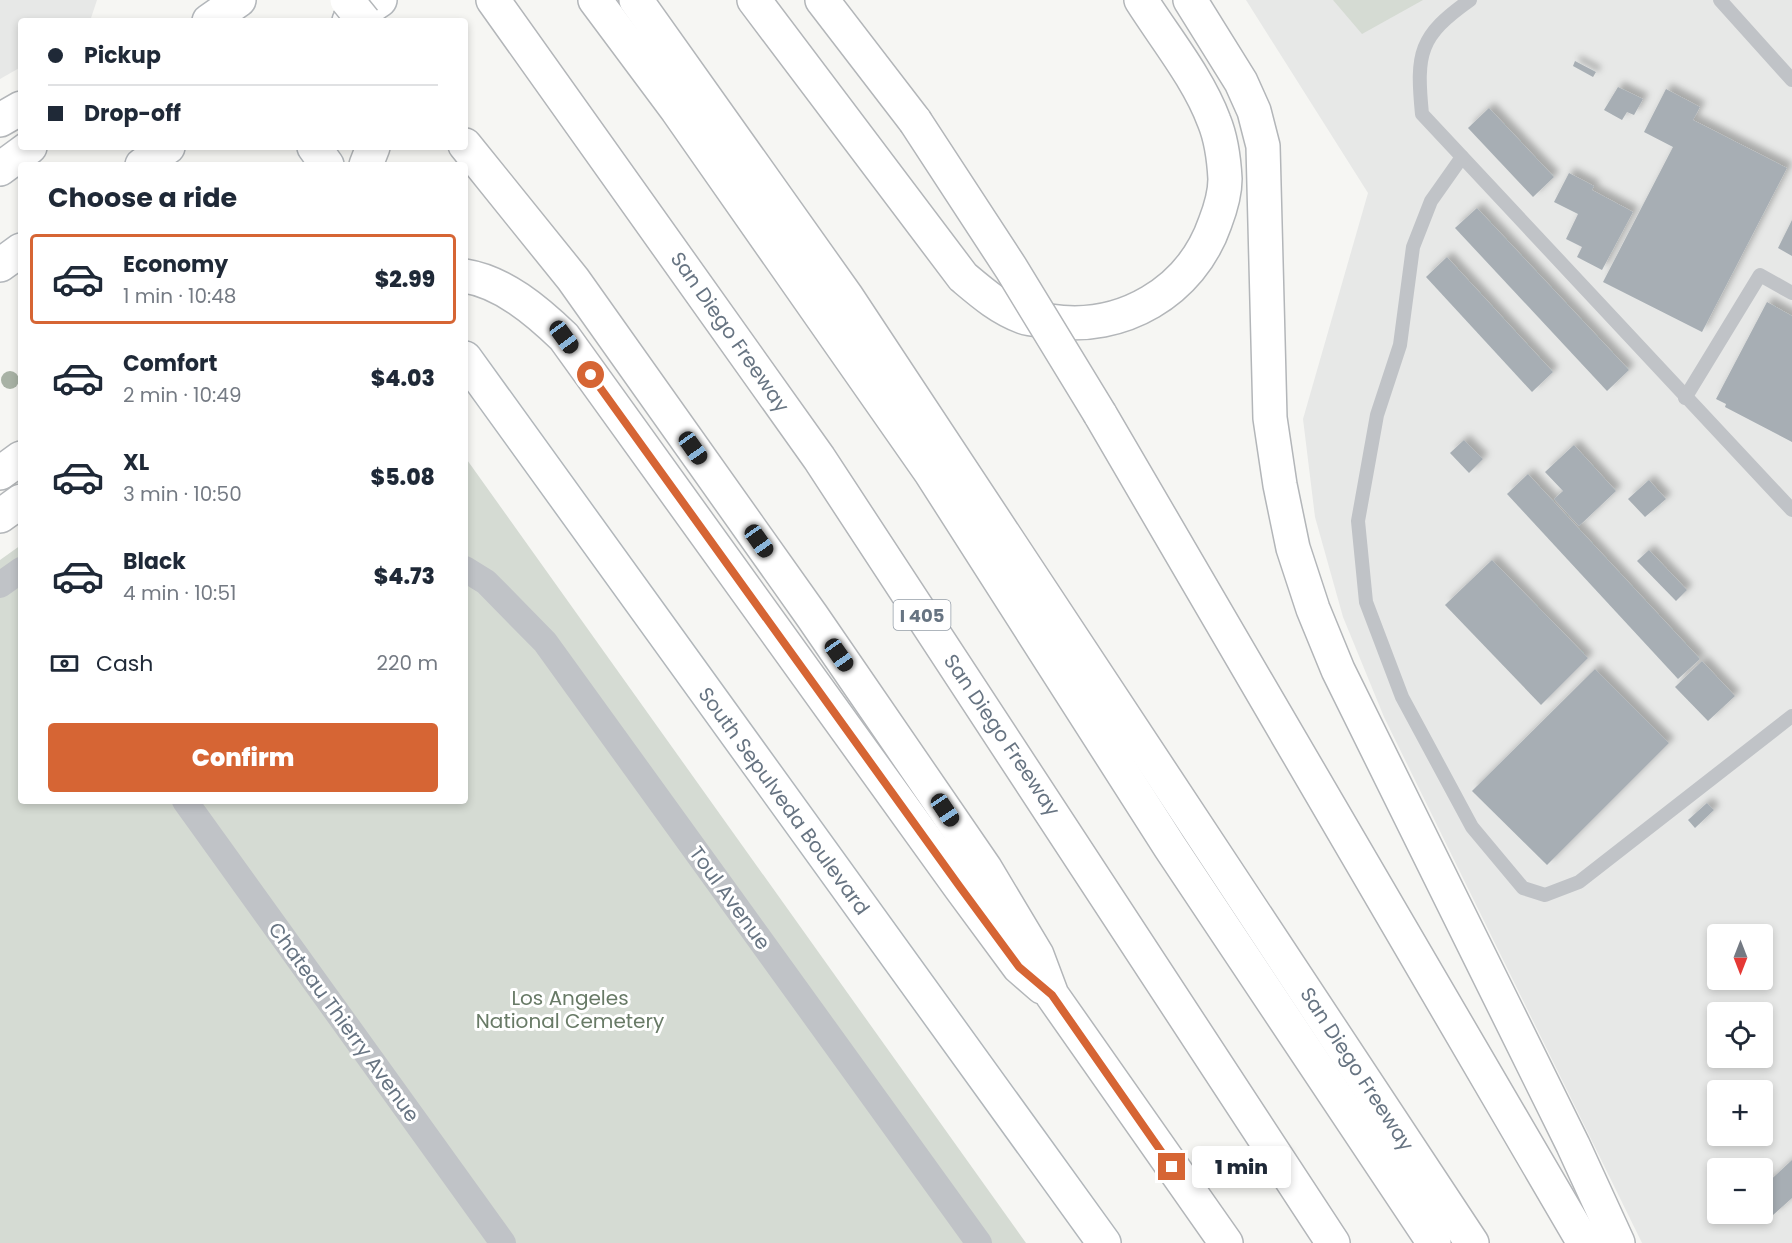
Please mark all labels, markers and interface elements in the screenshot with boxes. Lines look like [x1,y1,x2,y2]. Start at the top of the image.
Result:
text: Pickup [84,40,161,71]
text: Drop-off [84,98,181,129]
text: Choose a ride [48,179,237,216]
street label: San Diego Freeway [664,246,796,418]
text: Economy [123,249,228,280]
icon: car [51,252,105,306]
text: $2.99 [375,264,435,295]
text: 1 min · 10:48 [123,282,236,310]
car [546,317,582,357]
text: Comfort [123,348,217,379]
icon: car [51,351,105,405]
route start [577,361,604,388]
text: $4.03 [371,363,435,394]
text: 2 min · 10:49 [123,381,241,409]
car [675,428,711,468]
text: XL [123,447,149,478]
icon: car [51,450,105,504]
text: $5.08 [371,462,435,493]
text: 3 min · 10:50 [123,480,242,508]
car [741,521,777,561]
text: Black [123,546,186,577]
icon: car [51,549,105,603]
text: $4.73 [374,561,435,592]
text: 4 min · 10:51 [123,579,236,607]
road number: I 405 [894,600,950,630]
car [821,635,857,675]
icon: cash [48,647,81,680]
text: Cash [96,648,153,679]
street label: San Diego Freeway [937,648,1067,822]
text: 220 m [377,649,438,677]
street label: South Sepulveda Boulevard [692,682,876,920]
button: Confirm [48,723,438,792]
car [927,790,963,830]
street label: Toul Avenue [683,841,777,955]
street label: Chateau Thierry Avenue [262,916,426,1128]
north arrow [1707,924,1773,990]
map controls [1707,924,1773,1224]
street label: San Diego Freeway [1294,982,1420,1156]
park label: Los Angeles National Cemetery [476,984,664,1035]
button: locate [1707,1002,1773,1068]
button: + [1707,1080,1773,1146]
callout: 1 min [1193,1146,1292,1188]
route end [1158,1153,1185,1180]
text: 1 min [1215,1153,1268,1181]
button: − [1707,1158,1773,1224]

